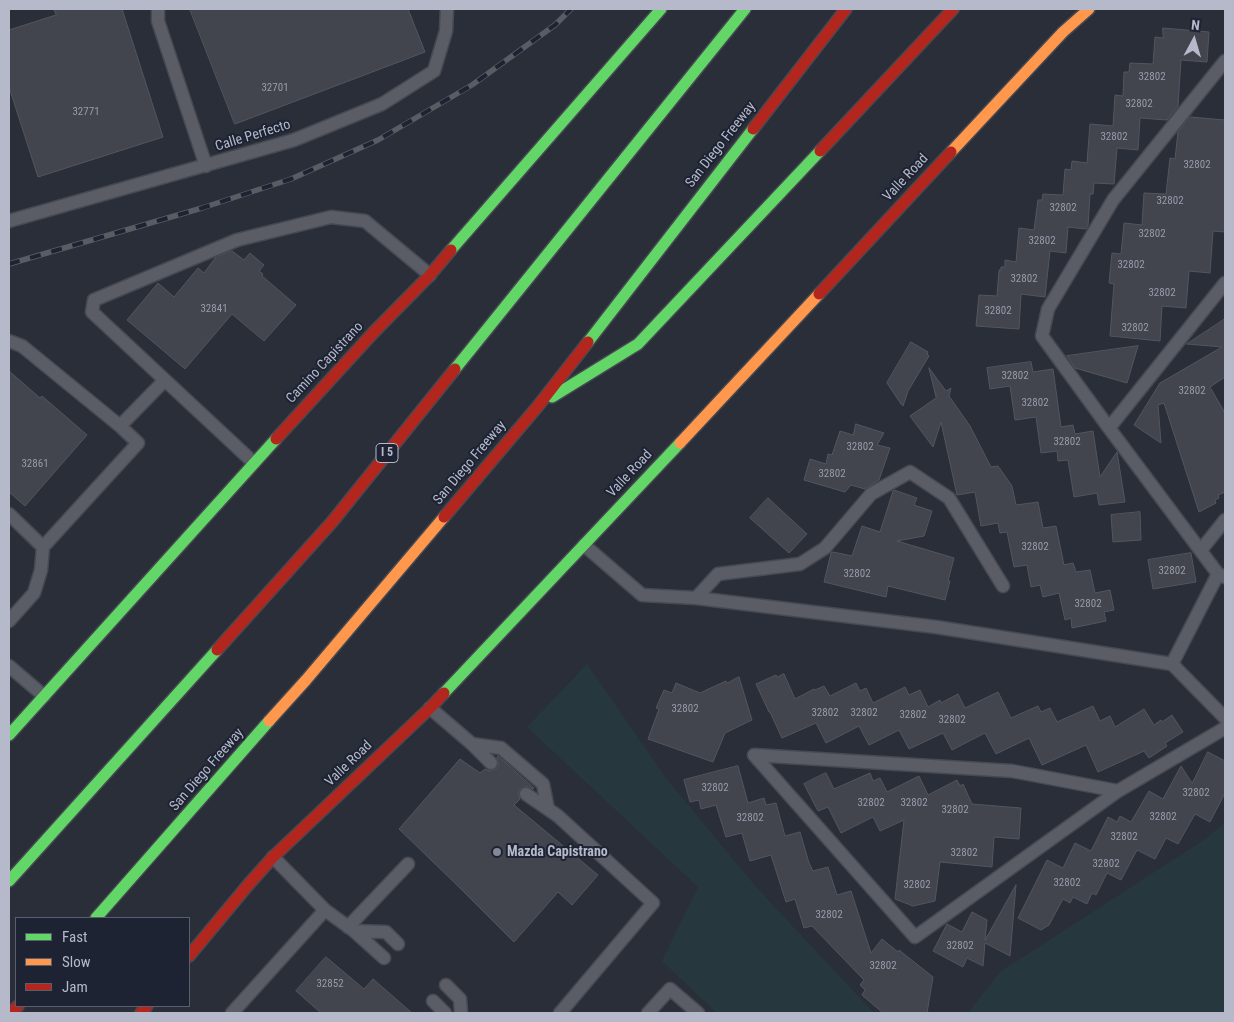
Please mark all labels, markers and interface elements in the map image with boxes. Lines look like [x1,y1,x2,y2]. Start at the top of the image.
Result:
north arrow [1169,15,1219,65]
text: N [1190,17,1201,33]
house number: 32802 [1138,70,1166,84]
house number: 32701 [261,81,289,95]
house number: 32802 [1125,97,1153,111]
street label: San Diego Freeway [682,99,760,191]
house number: 32771 [72,105,100,119]
street label: Calle Perfecto [213,117,293,155]
house number: 32802 [1100,130,1128,144]
street label: Valle Road [880,151,932,205]
house number: 32802 [1183,158,1211,172]
house number: 32802 [1156,194,1184,208]
house number: 32802 [1049,201,1077,215]
house number: 32802 [1138,227,1166,241]
house number: 32802 [1028,234,1056,248]
house number: 32802 [1117,258,1145,272]
house number: 32802 [1010,272,1038,286]
house number: 32802 [1148,286,1176,300]
house number: 32841 [200,302,228,316]
house number: 32802 [984,304,1012,318]
street label: Camino Capistrano [283,319,367,407]
house number: 32802 [1121,321,1149,335]
house number: 32802 [1001,369,1029,383]
house number: 32802 [1178,384,1206,398]
house number: 32802 [1021,396,1049,410]
street label: San Diego Freeway [430,418,510,508]
house number: 32802 [1053,435,1081,449]
house number: 32802 [846,440,874,454]
road number: I 5 [376,443,398,462]
street label: Valle Road [604,447,656,501]
house number: 32861 [21,457,49,471]
house number: 32802 [818,467,846,481]
house number: 32802 [1021,540,1049,554]
house number: 32802 [1158,564,1186,578]
house number: 32802 [843,567,871,581]
house number: 32802 [1074,597,1102,611]
house number: 32802 [671,702,699,716]
house number: 32802 [811,706,839,720]
house number: 32802 [850,706,878,720]
house number: 32802 [899,708,927,722]
house number: 32802 [938,713,966,727]
street label: San Diego Freeway [166,725,248,815]
street label: Valle Road [322,738,376,790]
house number: 32802 [701,781,729,795]
house number: 32802 [1182,786,1210,800]
house number: 32802 [857,796,885,810]
house number: 32802 [900,796,928,810]
house number: 32802 [941,803,969,817]
house number: 32802 [1149,810,1177,824]
house number: 32802 [736,811,764,825]
house number: 32802 [1110,830,1138,844]
place label: Mazda Capistrano [507,844,608,860]
marker: Mazda Capistrano [491,846,503,858]
house number: 32802 [950,846,978,860]
house number: 32802 [1092,857,1120,871]
house number: 32802 [1053,876,1081,890]
house number: 32802 [903,878,931,892]
house number: 32802 [815,908,843,922]
legend [15,917,190,1007]
text: Fast [62,928,87,946]
house number: 32802 [946,939,974,953]
text: Slow [62,953,91,971]
house number: 32802 [869,959,897,973]
house number: 32852 [316,977,344,991]
text: Jam [62,978,88,996]

